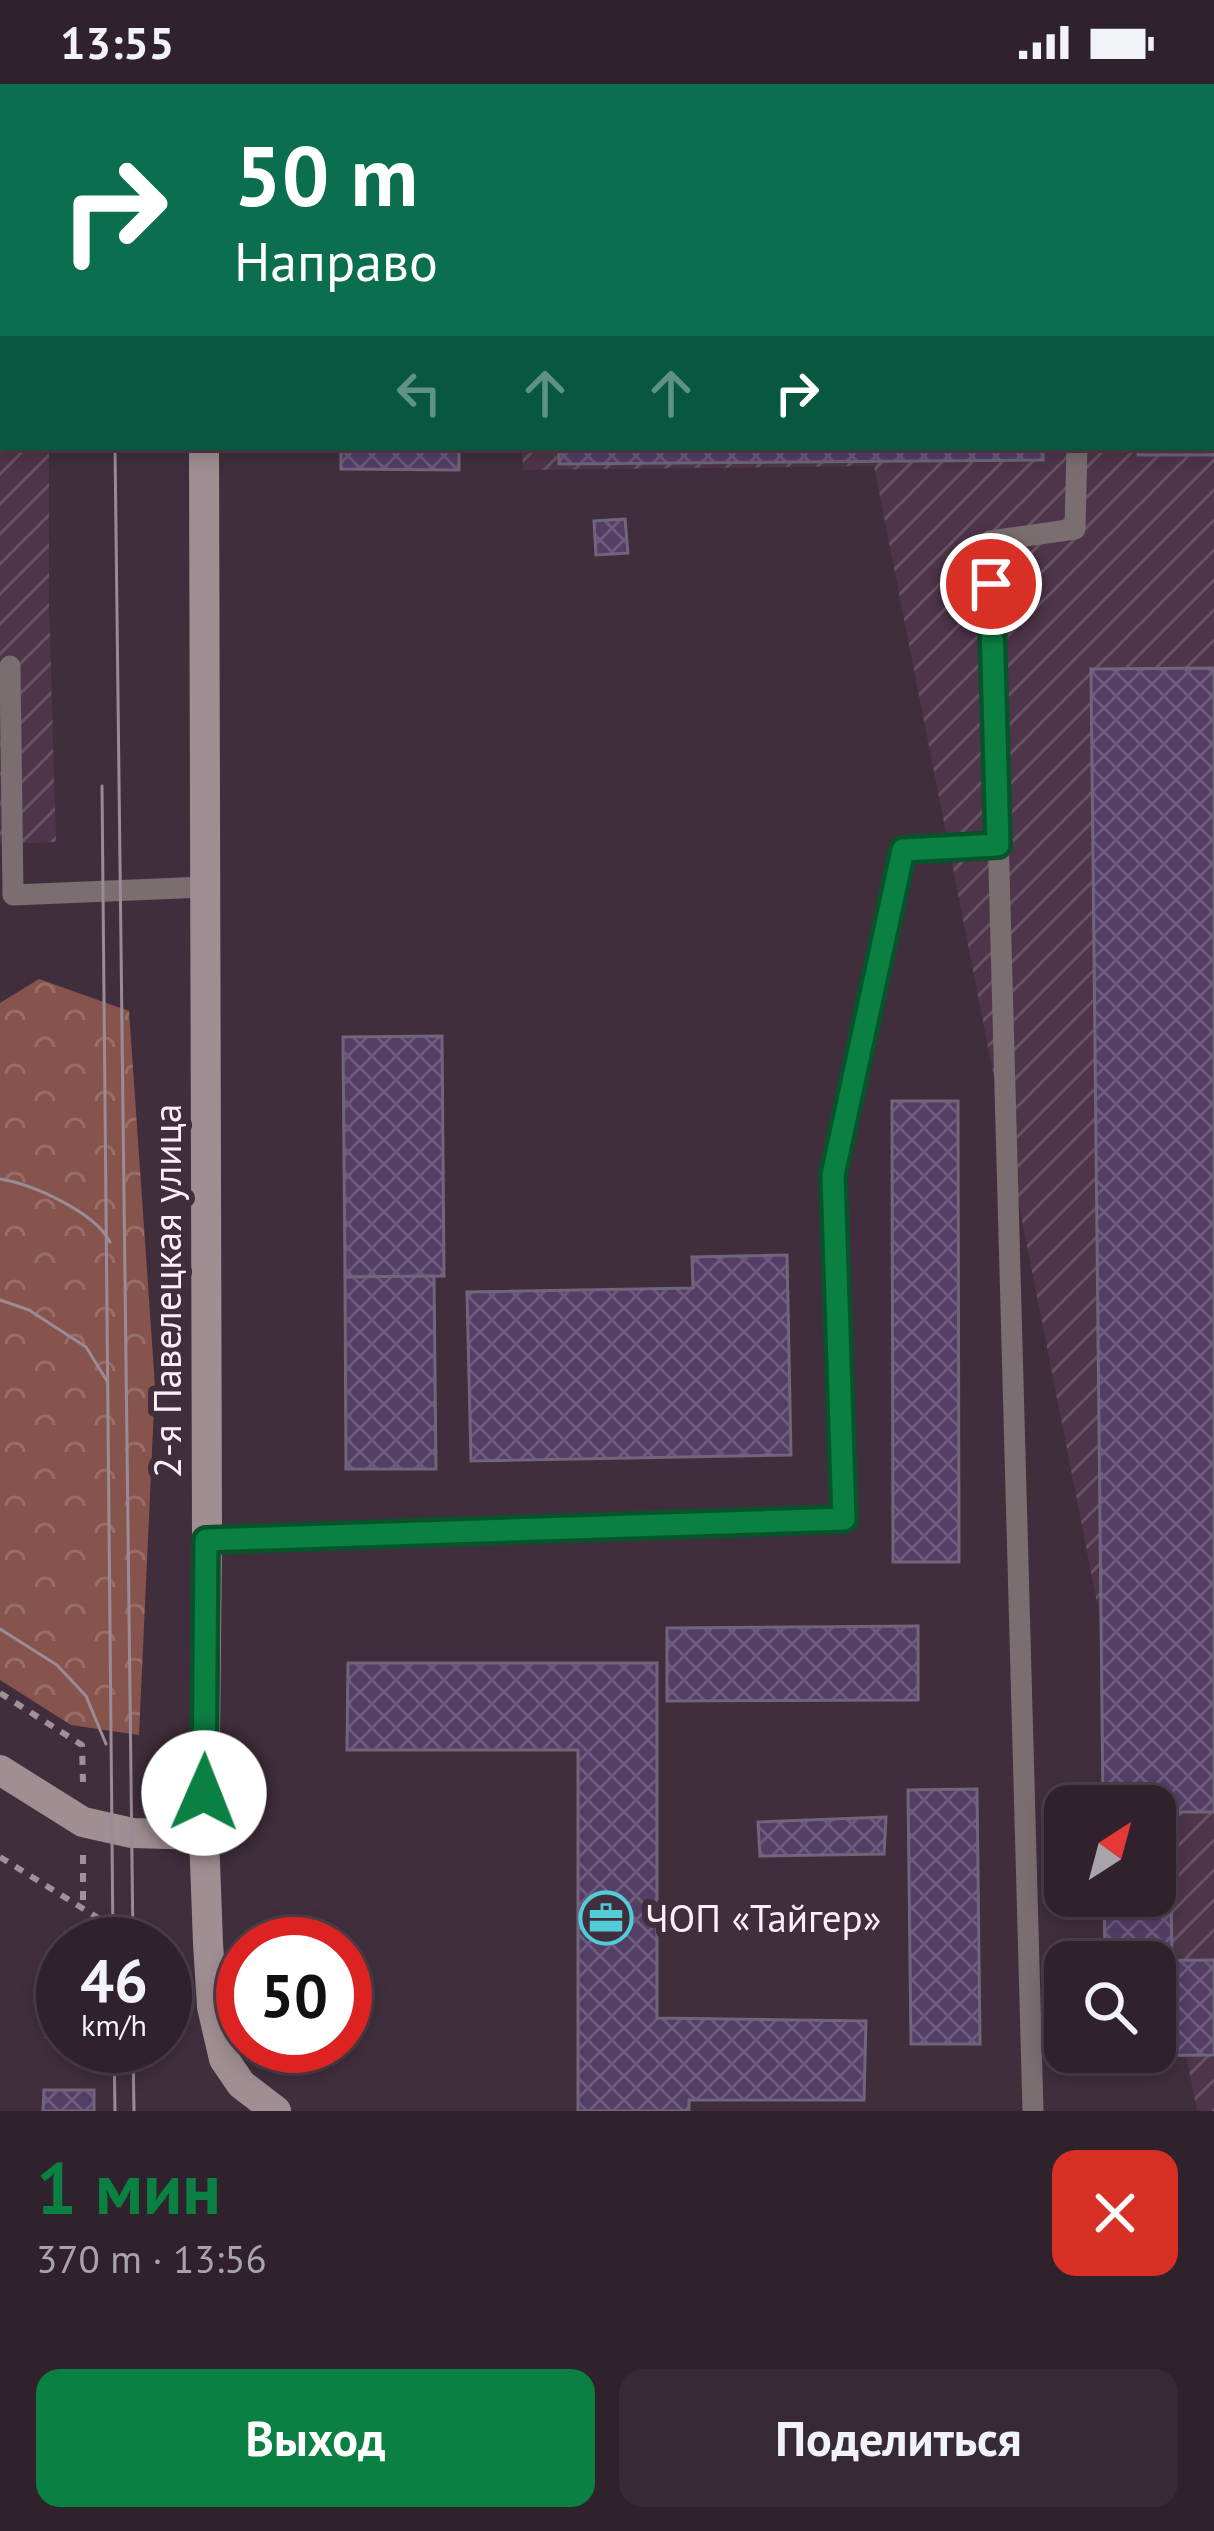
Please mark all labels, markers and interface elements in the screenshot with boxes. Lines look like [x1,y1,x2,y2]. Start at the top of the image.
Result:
text: 13:55 [60,13,174,71]
text: 50 m [234,120,418,229]
icon: right [36,132,192,288]
text: Направо [234,226,438,296]
icon: left [386,360,452,426]
icon: ahead [512,360,578,426]
icon: ahead [638,360,704,426]
icon: right [764,360,830,426]
pin [940,533,1042,635]
icon: arrive [958,551,1024,617]
street label: 2-я Павелецкая улица [141,1104,192,1478]
position arrow [141,1730,267,1856]
north arrow [1044,1785,1176,1917]
map controls [1044,1785,1176,2073]
office icon: ЧОП «Тайгер» [578,1890,634,1946]
place label: ЧОП «Тайгер» [645,1892,881,1943]
speed limit sign: 50 [216,1917,372,2073]
text: 46 [80,1941,148,2019]
button: search [1044,1941,1176,2073]
text: km/h [81,2005,147,2044]
text: 1 мин [36,2141,221,2234]
button: close [1052,2150,1178,2276]
text: 370 m · 13:56 [36,2233,267,2284]
button: Выход [36,2369,595,2507]
button: Поделиться [619,2369,1178,2507]

